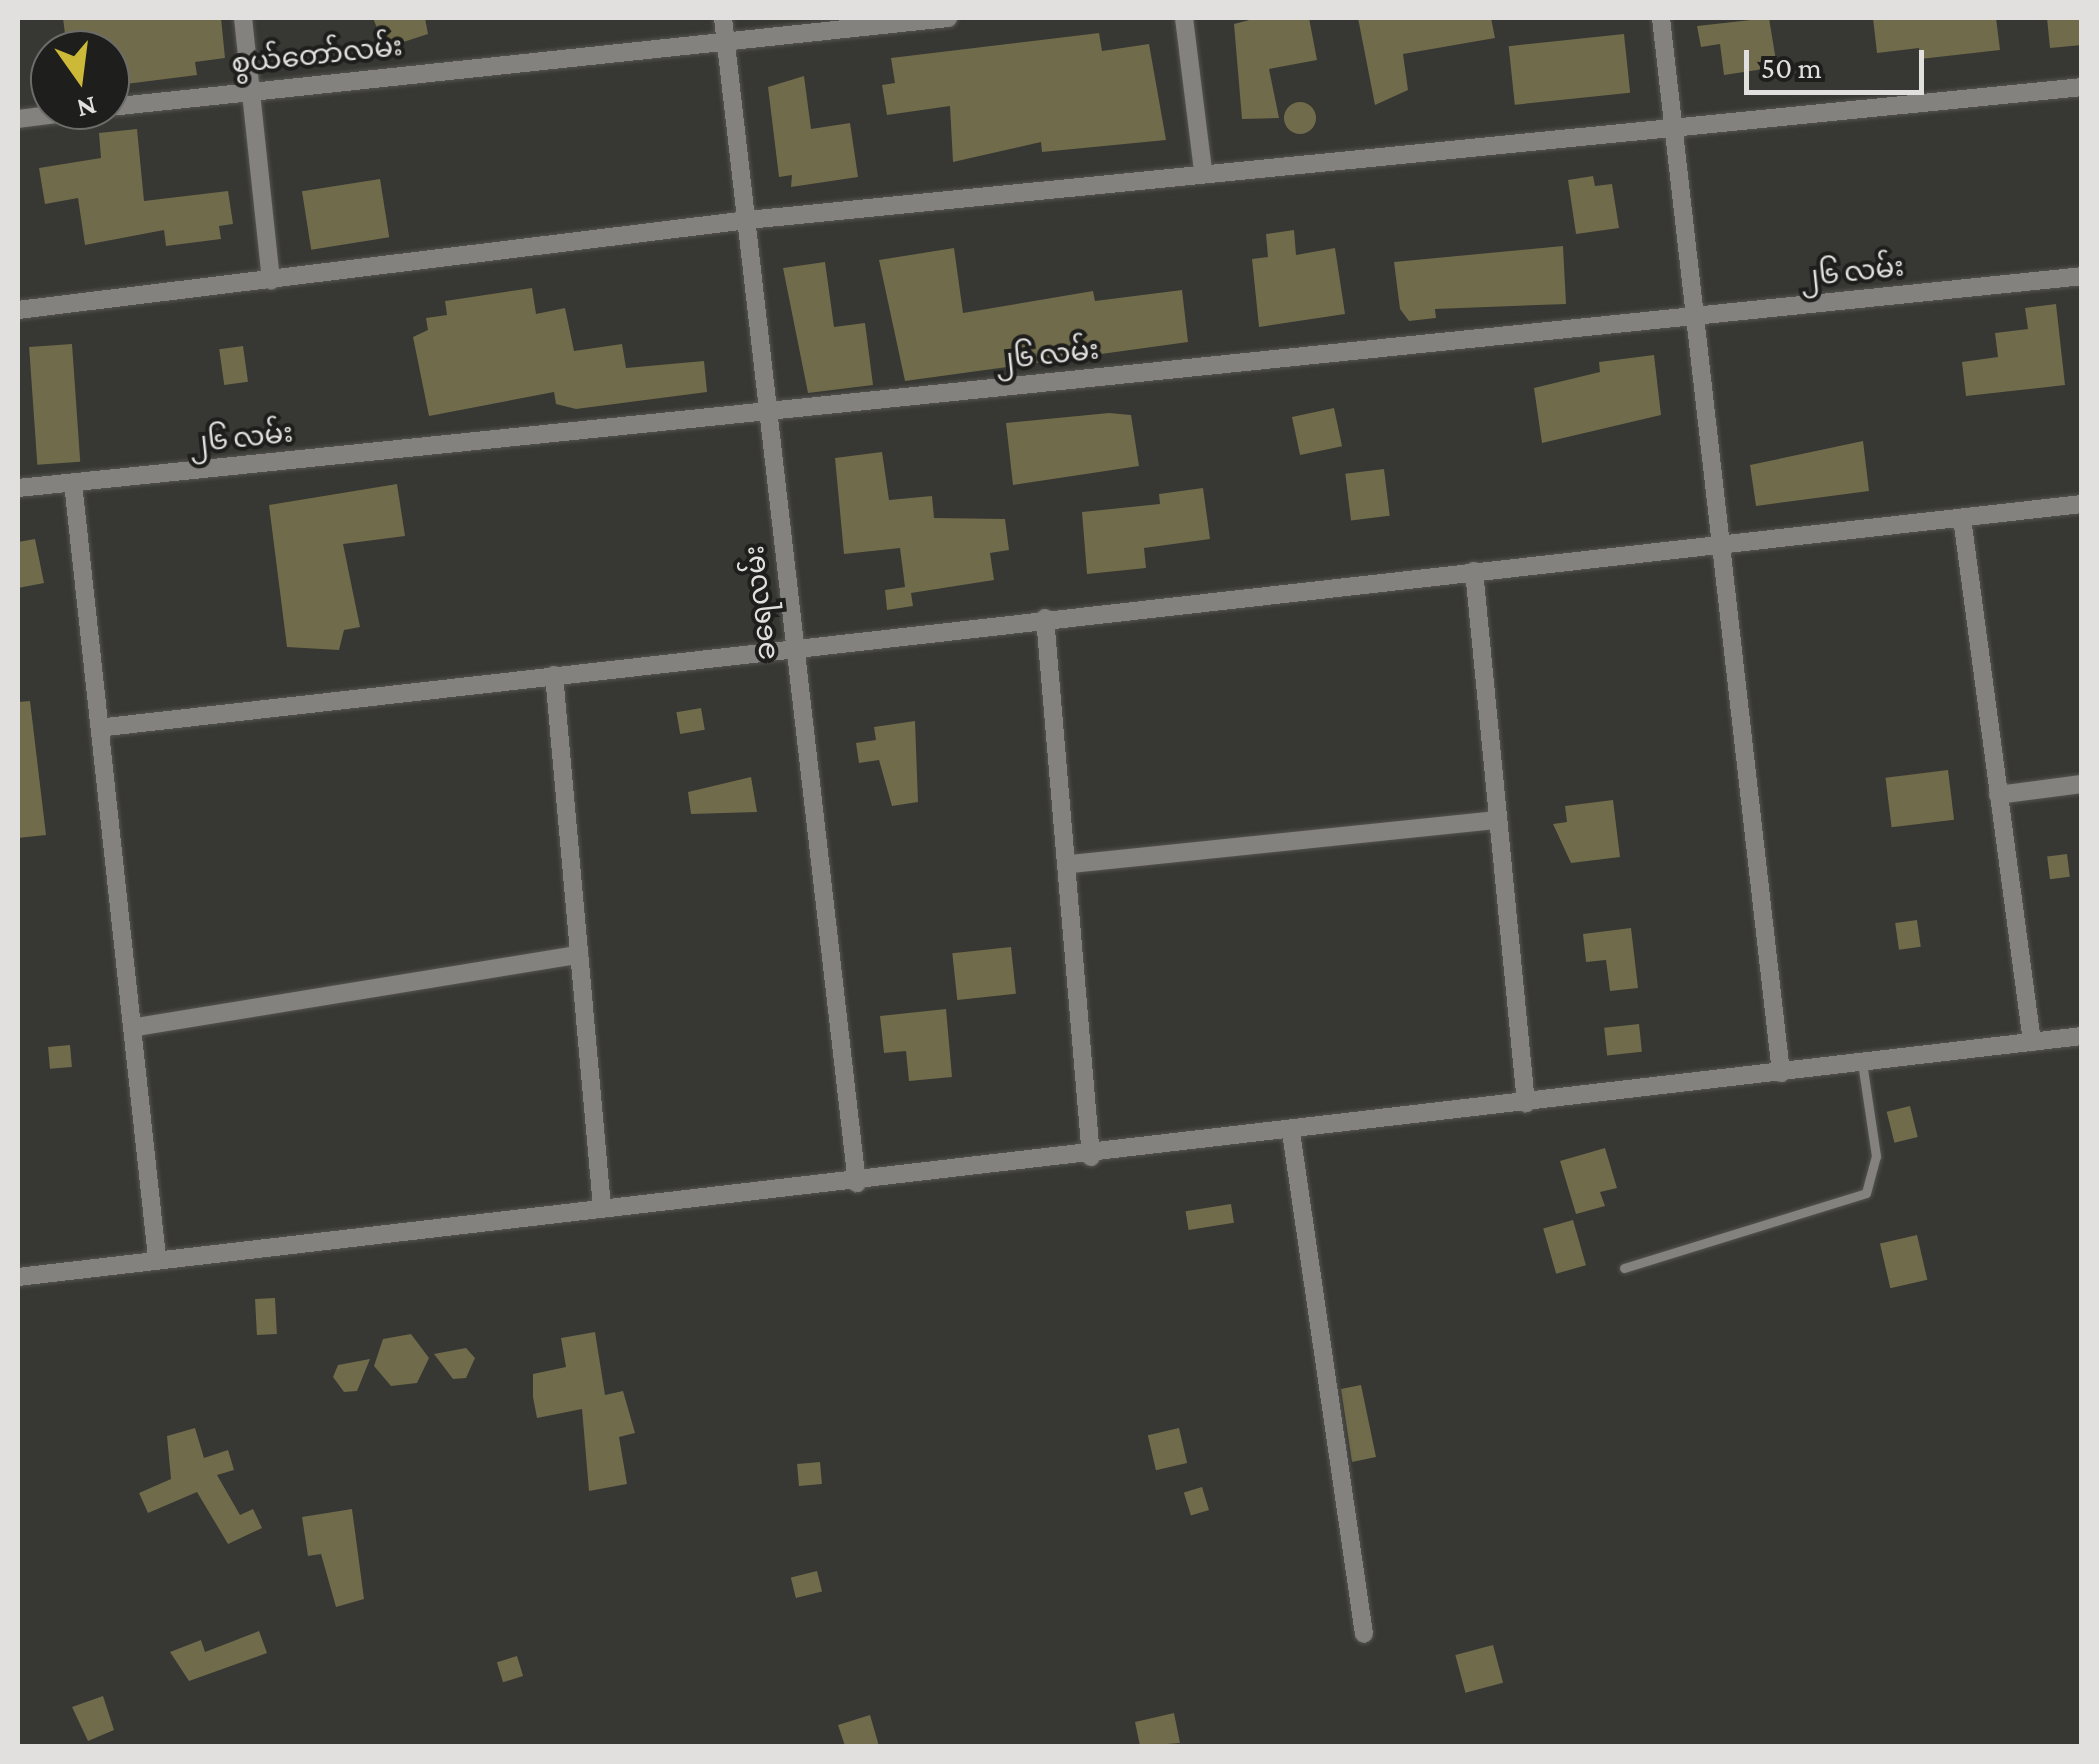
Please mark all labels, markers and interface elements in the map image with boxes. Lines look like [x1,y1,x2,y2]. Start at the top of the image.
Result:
street label: စွယ်တော်လမ်း [230,29,404,81]
north arrow [30,30,130,130]
scale bar [1749,30,1929,92]
text: 50 m [1761,51,1822,84]
text: N [74,90,100,125]
street label: ၂၆ လမ်း [1798,250,1906,294]
street label: ၂၆ လမ်း [993,333,1101,377]
street label: ၂၆ လမ်း [187,416,295,460]
street label: ခရေလမ်း [737,544,783,662]

